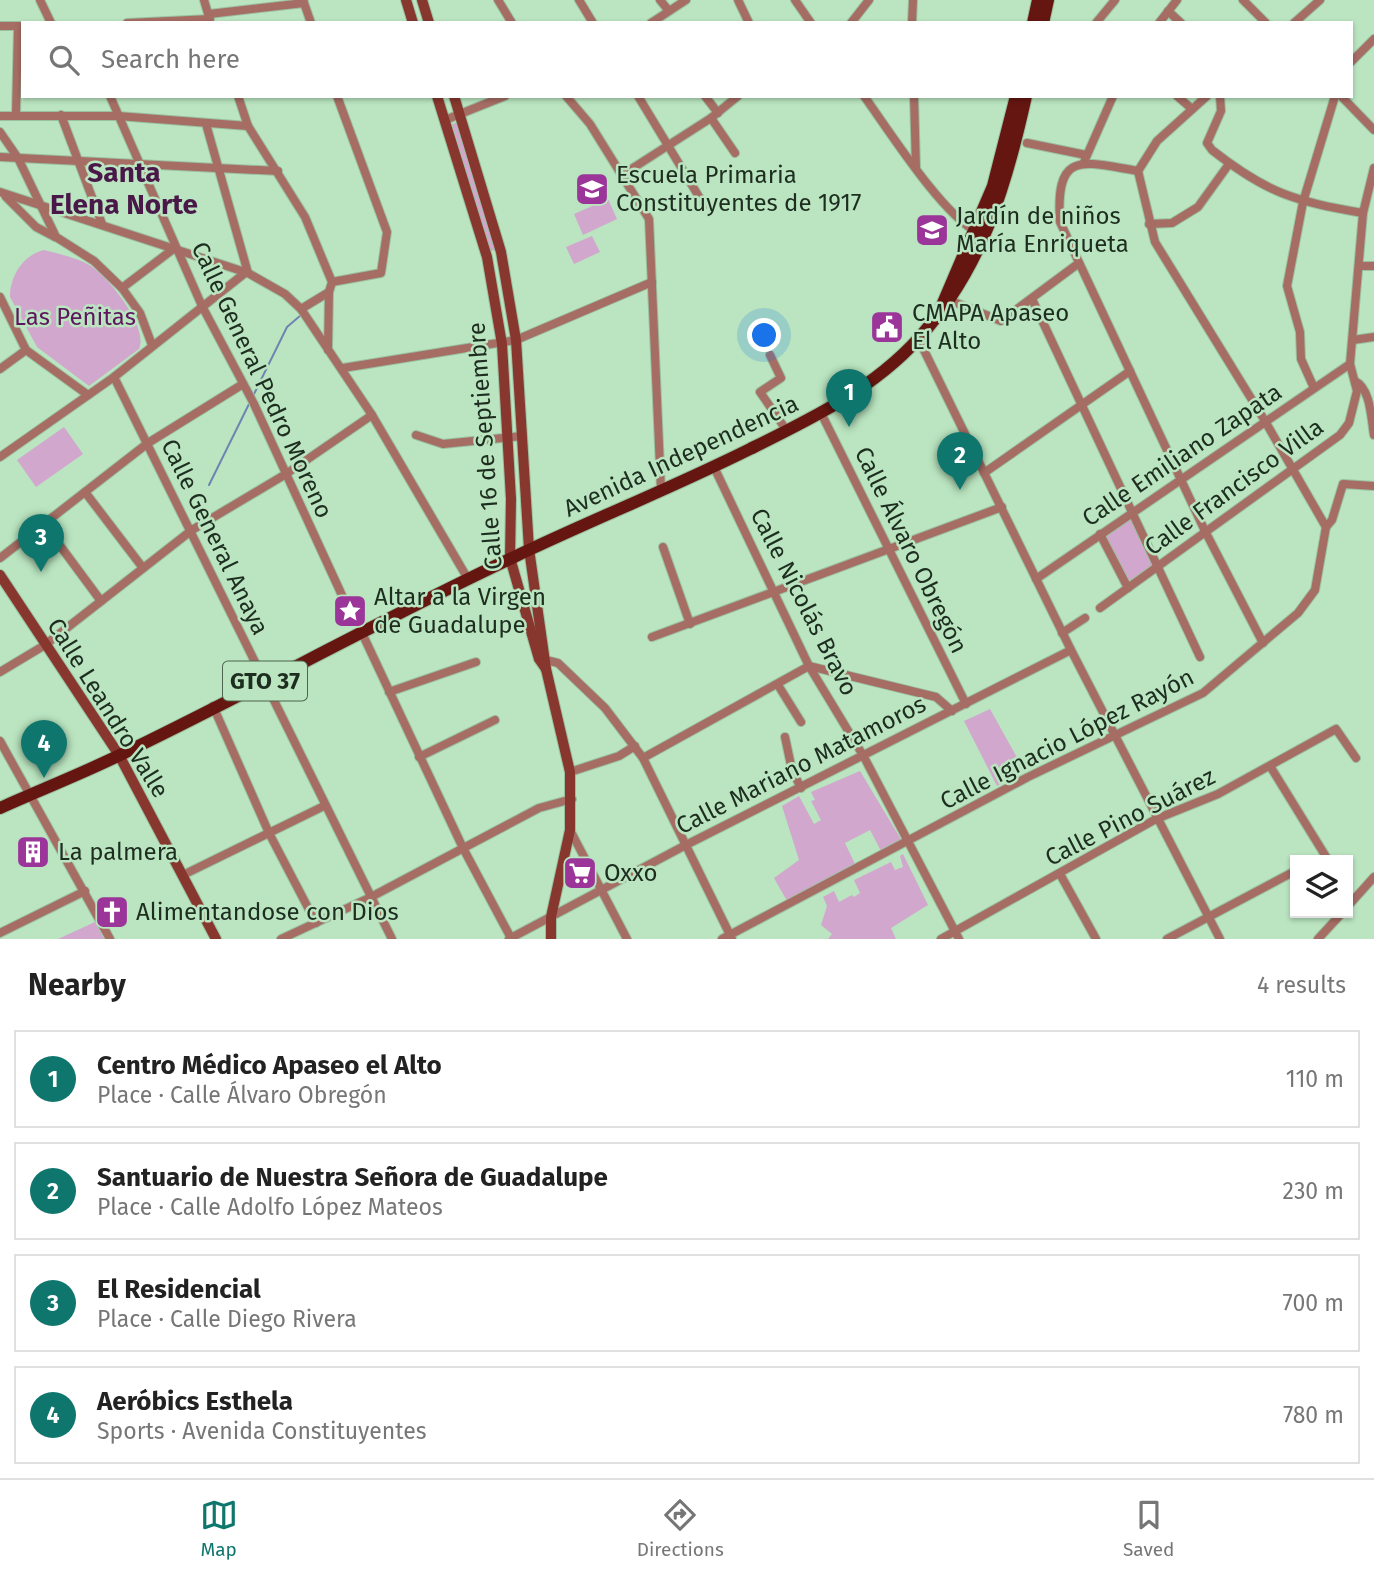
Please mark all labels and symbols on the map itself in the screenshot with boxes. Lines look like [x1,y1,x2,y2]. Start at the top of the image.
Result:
district label: Santa Elena Norte [50,156,198,221]
place label: Escuela Primaria Constituyentes de 1917 [616,161,861,217]
school or university icon: Escuela Primaria Constituyentes de 1917 [573,170,611,208]
place label: Jardín de niños María Enriqueta [956,202,1129,258]
school or university icon: Jardín de niños María Enriqueta [913,211,951,249]
street label: Calle General Pedro Moreno [186,238,338,522]
place label: CMAPA Apaseo El Alto [912,299,1069,355]
park label: Las Peñitas [14,303,136,331]
public building icon: CMAPA Apaseo El Alto [868,308,906,346]
your location [747,318,781,352]
street label: Calle 16 de Septiembre [462,321,508,571]
pin: 1 [826,369,872,427]
street label: Calle Emiliano Zapata [1077,378,1287,532]
street label: Avenida Independencia [559,389,803,523]
street label: Calle Francisco Villa [1139,413,1329,561]
pin: 2 [937,432,983,490]
street label: Calle General Anaya [155,435,275,639]
street label: Calle Álvaro Obregón [849,442,974,658]
street label: Calle Nicolás Bravo [745,504,863,700]
pin: 3 [18,514,64,572]
place label: Altar a la Virgen de Guadalupe [374,583,546,639]
place icon: Altar a la Virgen de Guadalupe [331,592,369,630]
street label: Calle Leandro Valle [41,613,175,803]
road number: GTO 37 [223,662,307,701]
street label: Calle Ignacio López Rayón [936,663,1198,815]
street label: Calle Mariano Matamoros [672,690,930,840]
pin: 4 [21,720,67,778]
street label: Calle Pino Suárez [1041,762,1219,872]
building icon: La palmera [14,833,52,871]
place label: La palmera [58,838,178,866]
supermarket icon: Oxxo [561,854,599,892]
place label: Oxxo [604,859,657,887]
church icon: Alimentandose con Dios [93,893,131,931]
place label: Alimentandose con Dios [136,898,399,926]

